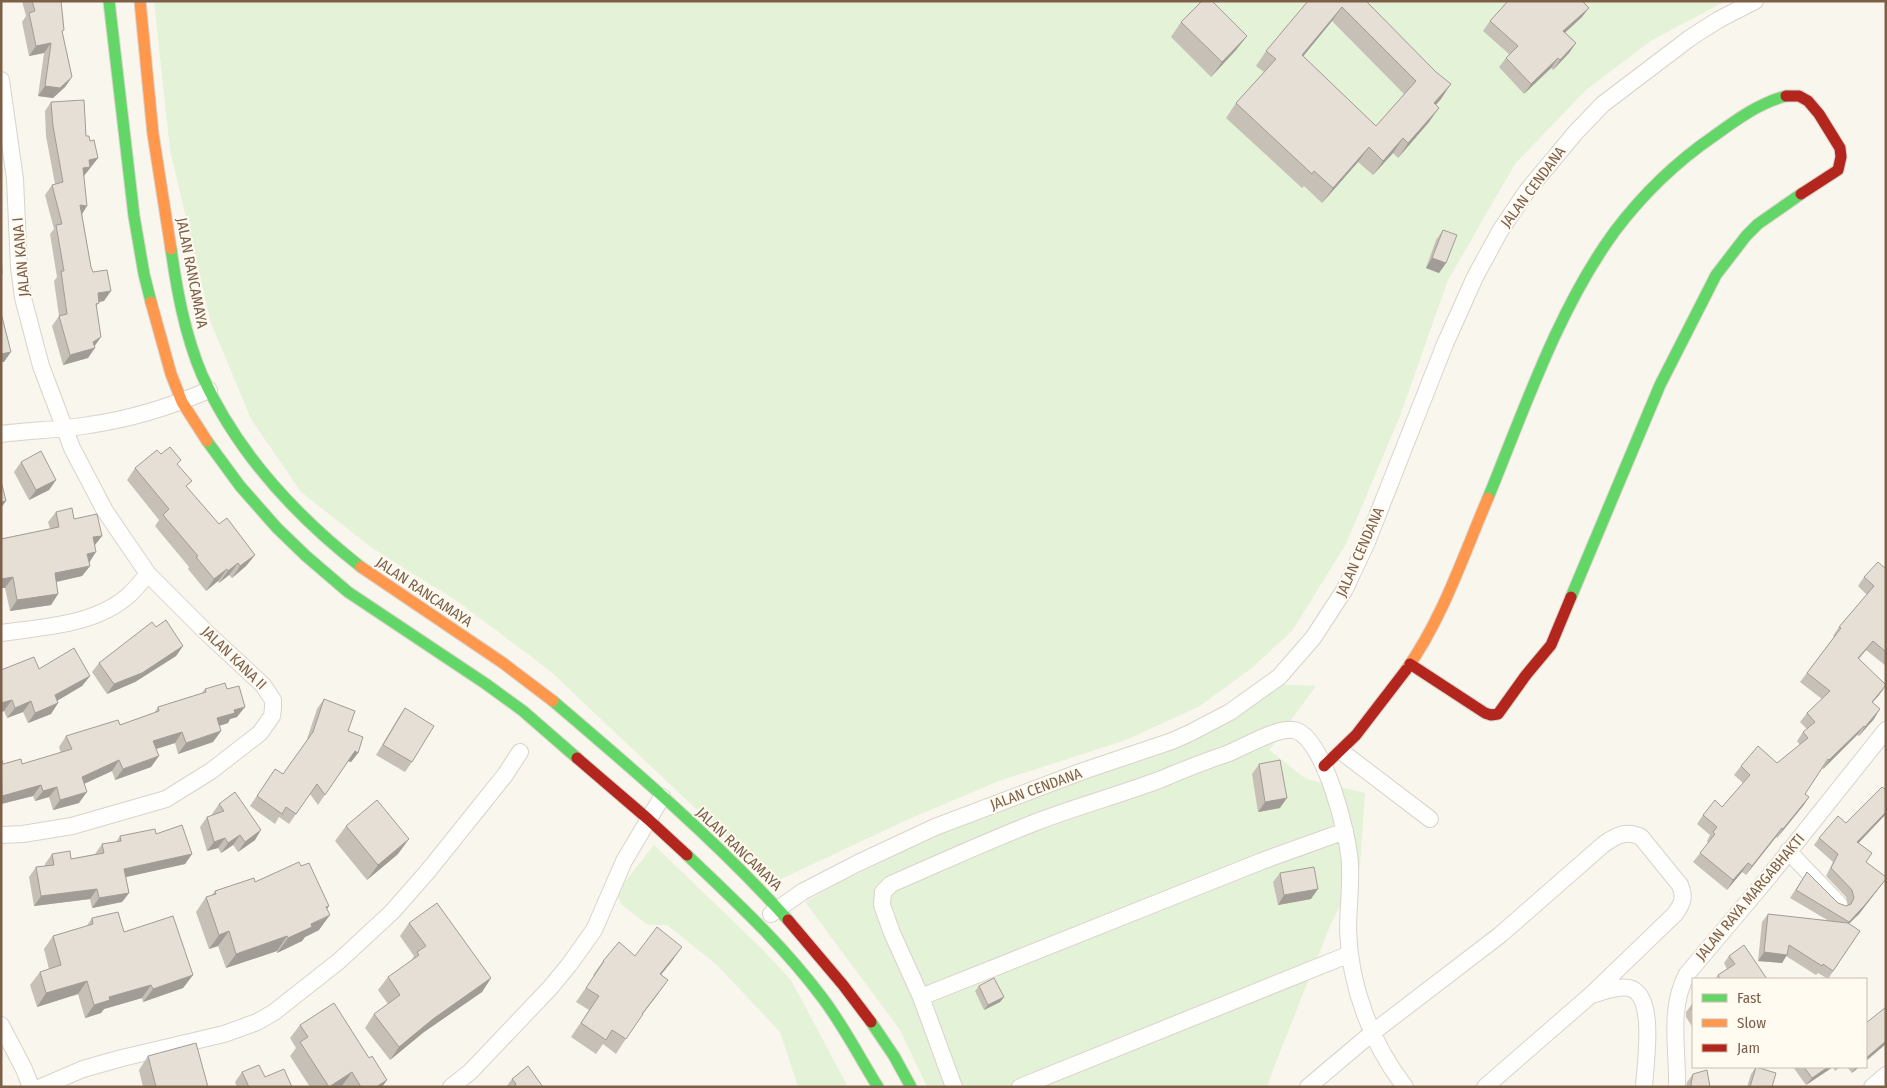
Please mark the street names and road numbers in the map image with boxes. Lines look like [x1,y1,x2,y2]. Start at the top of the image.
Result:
street label: JALAN CENDANA [1497,143,1569,231]
street label: JALAN RANCAMAYA [172,216,212,330]
street label: JALAN KANA I [9,217,33,297]
street label: JALAN CENDANA [1332,504,1388,600]
street label: JALAN RANCAMAYA [372,553,476,631]
street label: JALAN KANA II [198,623,270,693]
street label: JALAN CENDANA [988,764,1084,814]
street label: JALAN RANCAMAYA [692,804,786,895]
street label: JALAN RAYA MARGABHAKTI [1692,830,1808,964]

